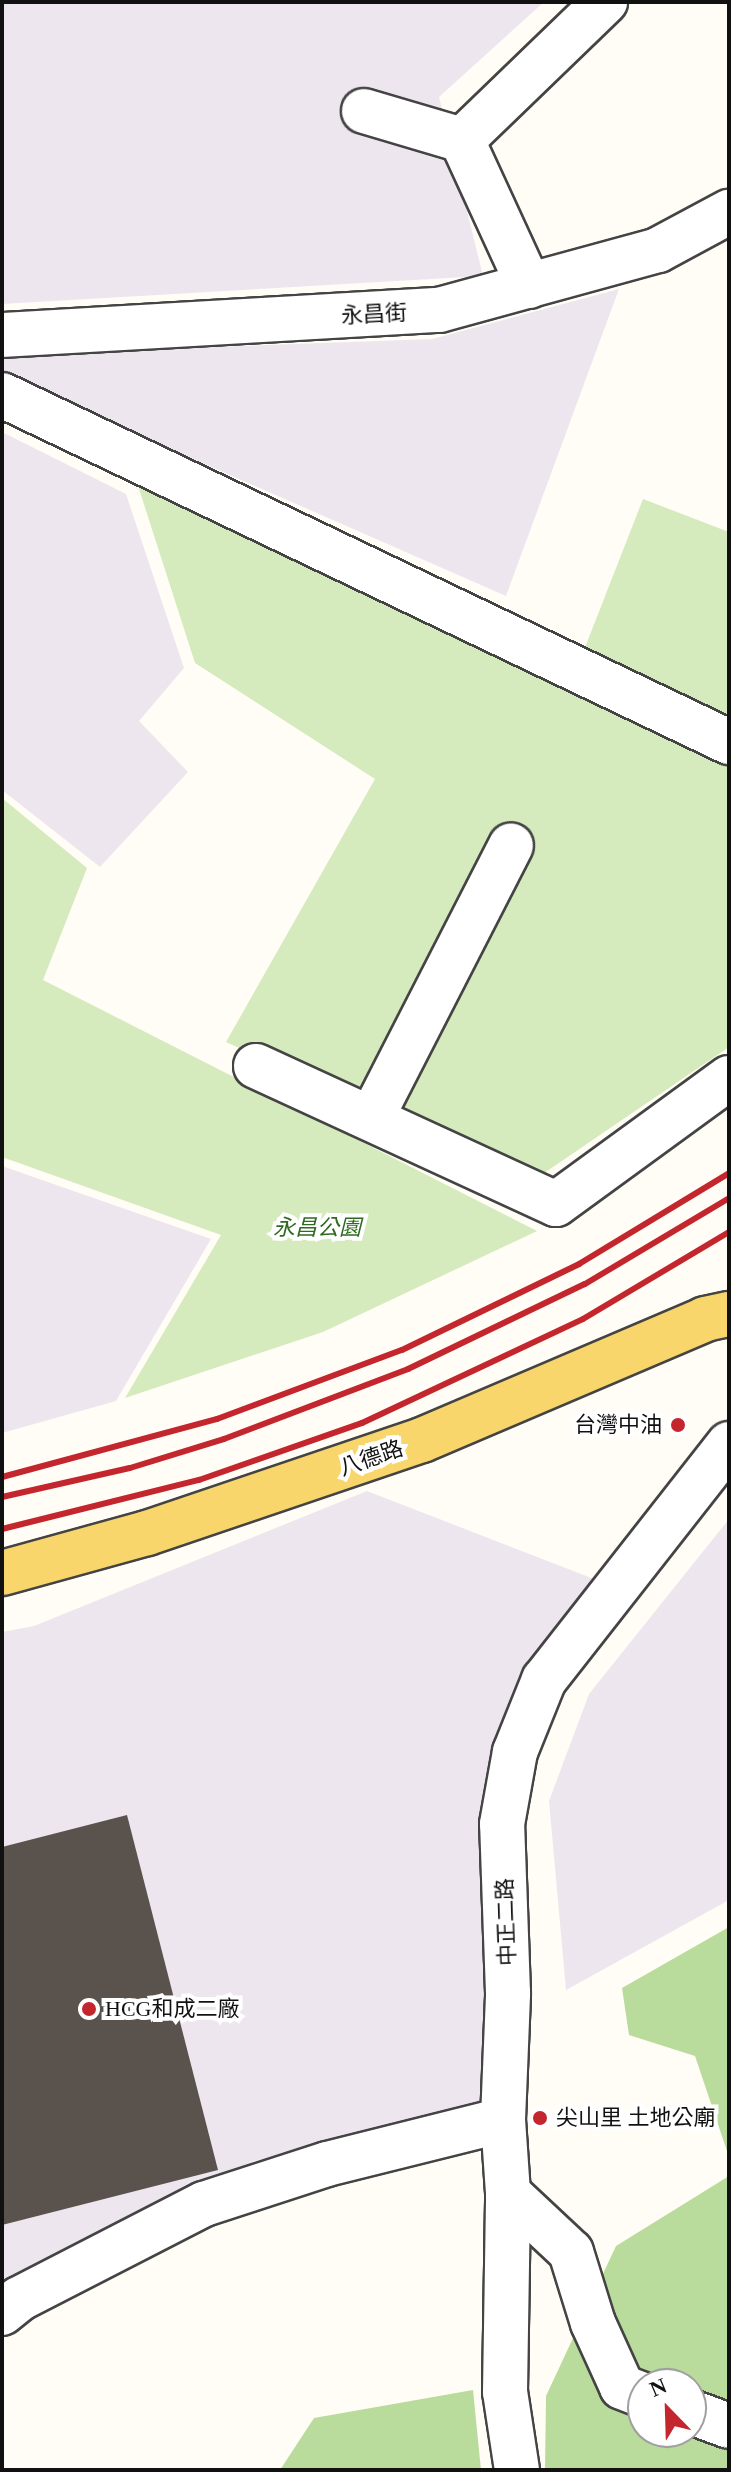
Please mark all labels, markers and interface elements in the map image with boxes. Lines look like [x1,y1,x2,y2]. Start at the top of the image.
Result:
street label: 永昌街 [340,299,408,329]
park label: 永昌公園 [273,1215,361,1241]
place label: 台灣中油 [574,1412,662,1438]
marker: 台灣中油 [669,1416,687,1434]
street label: 八德路 [336,1435,406,1481]
street label: 中正二路 [491,1878,521,1966]
place label: HCG和成二廠 [105,1996,239,2022]
marker: HCG和成二廠 [80,2000,98,2018]
place label: 尖山里 土地公廟 [556,2105,715,2131]
marker: 尖山里 土地公廟 [531,2109,549,2127]
north arrow [627,2368,707,2448]
text: N [646,2373,670,2402]

